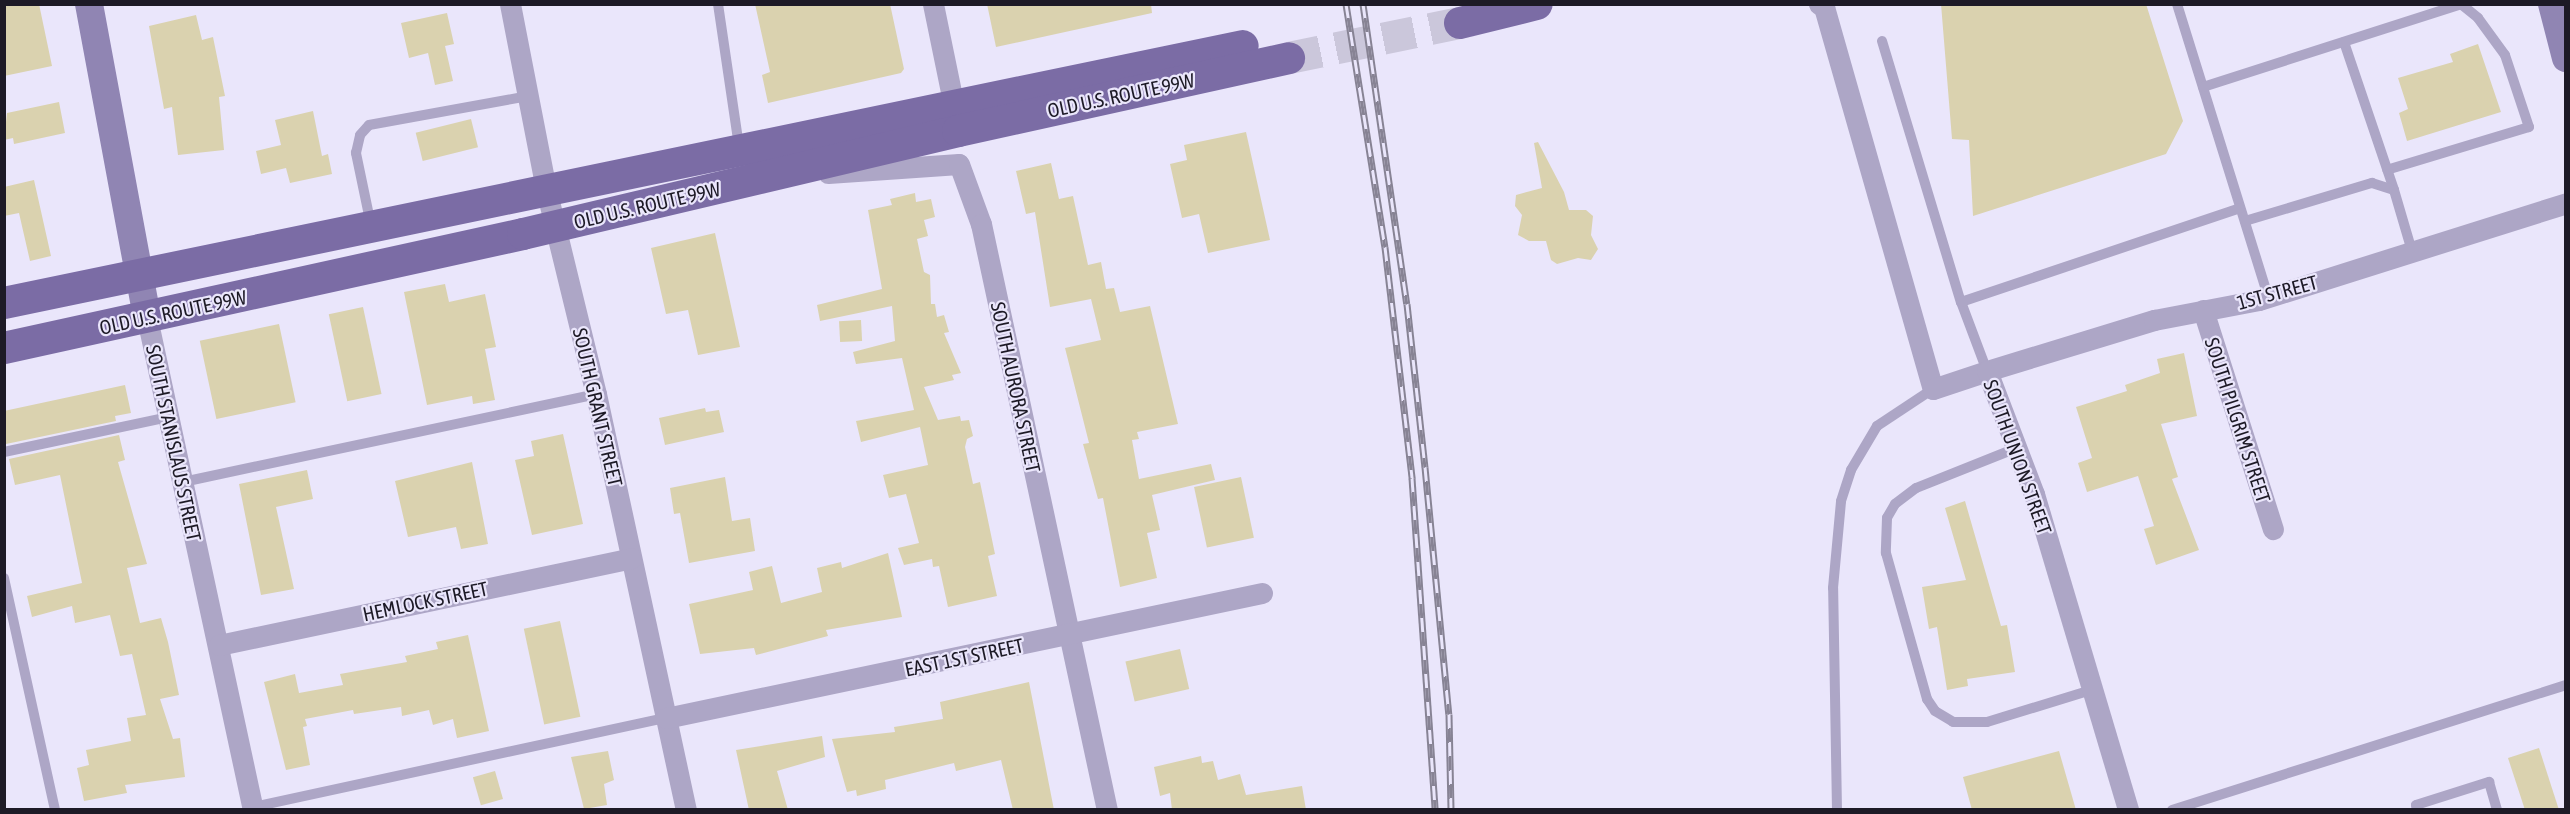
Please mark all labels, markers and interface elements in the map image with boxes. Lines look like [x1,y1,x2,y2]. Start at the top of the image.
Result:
street label: OLD U.S. ROUTE 99W [1045,68,1197,122]
street label: OLD U.S. ROUTE 99W [571,176,723,234]
street label: 1ST STREET [2234,270,2320,314]
street label: OLD U.S. ROUTE 99W [97,285,249,339]
street label: SOUTH AURORA STREET [986,300,1046,474]
street label: SOUTH GRANT STREET [568,326,628,488]
street label: SOUTH PILGRIM STREET [2200,334,2276,506]
street label: SOUTH STANISLAUS STREET [141,343,207,543]
street label: SOUTH UNION STREET [1979,376,2057,538]
street label: HEMLOCK STREET [360,576,490,626]
street label: EAST 1ST STREET [903,633,1025,681]

